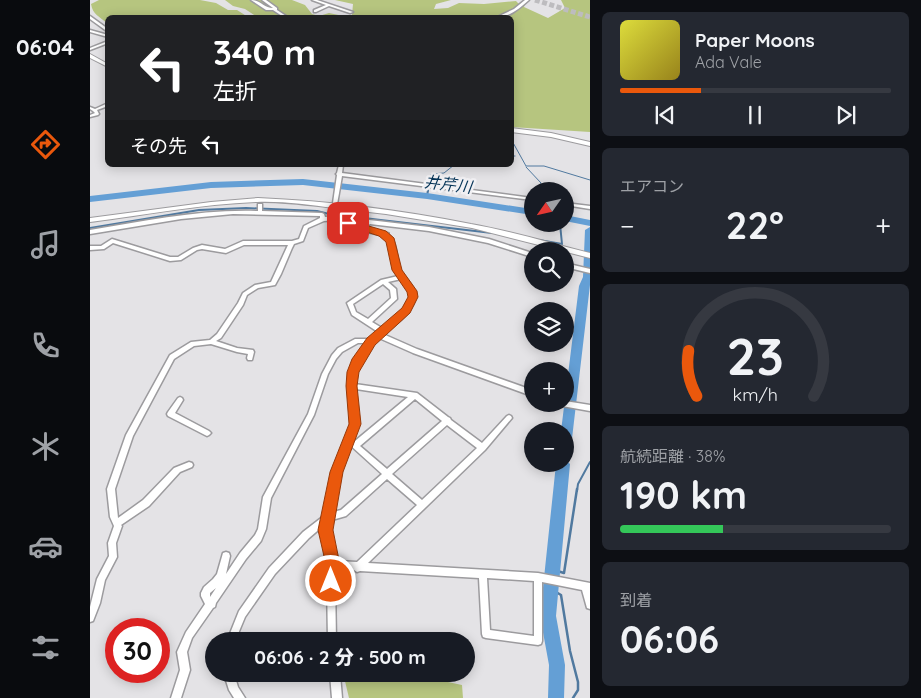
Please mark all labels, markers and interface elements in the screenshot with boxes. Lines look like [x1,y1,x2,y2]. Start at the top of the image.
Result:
text: Paper Moons [695,28,815,52]
text: 340 m [213,30,316,74]
text: 06:04 [16,33,74,61]
icon: left [130,35,195,100]
text: Ada Vale [695,52,762,72]
text: 左折 [213,77,257,105]
icon: previous [651,101,679,129]
icon: pause [741,101,769,129]
icon: next [832,101,860,129]
icon: directions [28,127,63,162]
icon: left [197,130,225,158]
text: その先 [130,134,187,158]
water label: 井芹川 [423,171,475,197]
text: エアコン [620,176,684,196]
north arrow [524,182,574,232]
map controls [524,182,574,472]
text: 22° [726,201,784,249]
pin [327,202,369,244]
text: − [620,208,635,243]
text: + [875,208,891,243]
icon: arrive [334,209,362,237]
icon: music [28,227,63,262]
button: search [524,242,574,292]
button: layers [524,302,574,352]
text: 23 [727,323,784,388]
icon: phone [28,328,63,363]
button: + [524,362,574,412]
text: km/h [733,383,778,405]
button: − [524,422,574,472]
icon: climate [28,429,63,464]
text: 航続距離 · 38% [620,446,725,466]
text: 190 km [620,471,747,519]
icon: car [28,529,63,564]
position arrow [304,554,356,606]
text: 到着 [620,590,652,610]
text: 06:06 [620,615,719,663]
speed limit sign: 30 [105,618,170,683]
icon: filters [28,630,63,665]
text: 06:06 · 2 分 · 500 m [254,645,426,669]

